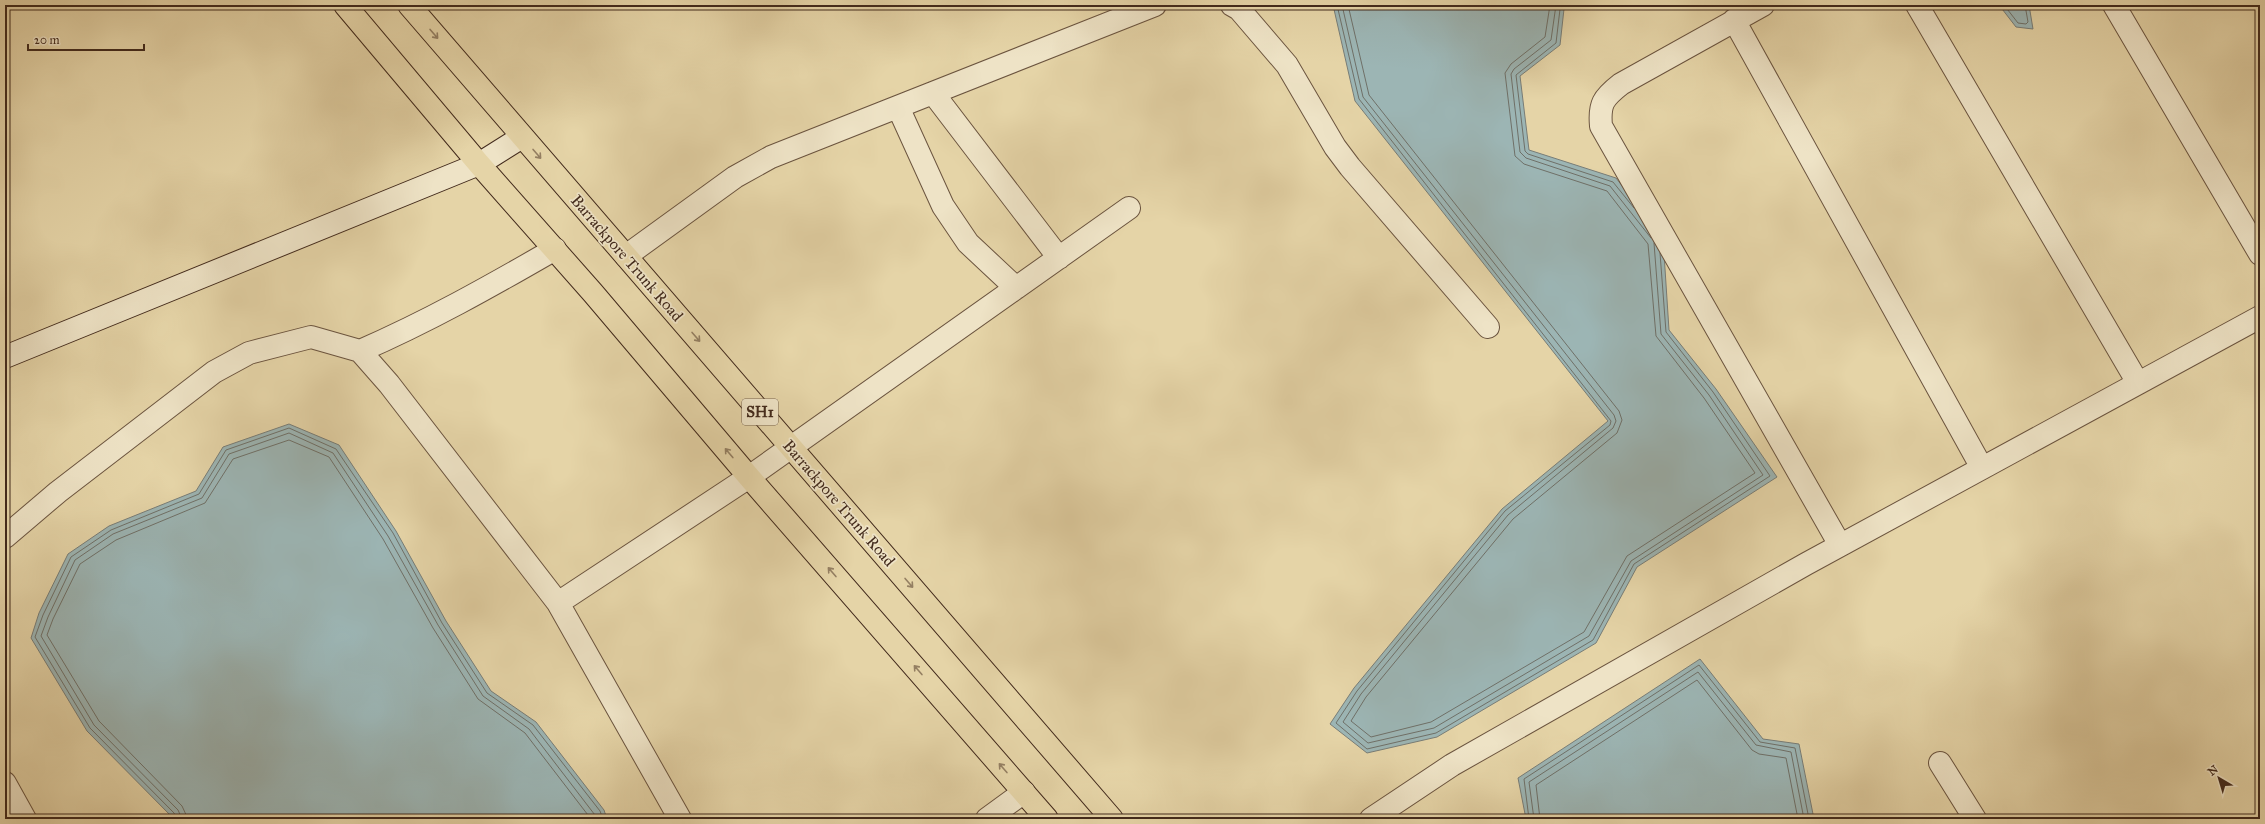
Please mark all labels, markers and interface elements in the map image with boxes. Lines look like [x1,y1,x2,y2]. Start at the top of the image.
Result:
scale bar [28,26,144,52]
one-way arrow [429,29,438,39]
text: 20 m [34,33,60,47]
one-way arrow [533,149,542,159]
street label: Barrackpore Trunk Road [567,191,687,325]
one-way arrow [691,332,700,342]
road number: SH1 [742,399,778,425]
street label: Barrackpore Trunk Road [779,436,899,570]
one-way arrow [724,447,733,458]
one-way arrow [828,567,837,577]
one-way arrow [905,578,914,589]
one-way arrow [913,665,922,675]
north arrow [2199,758,2239,798]
text: N [2205,762,2221,779]
one-way arrow [998,763,1008,773]

